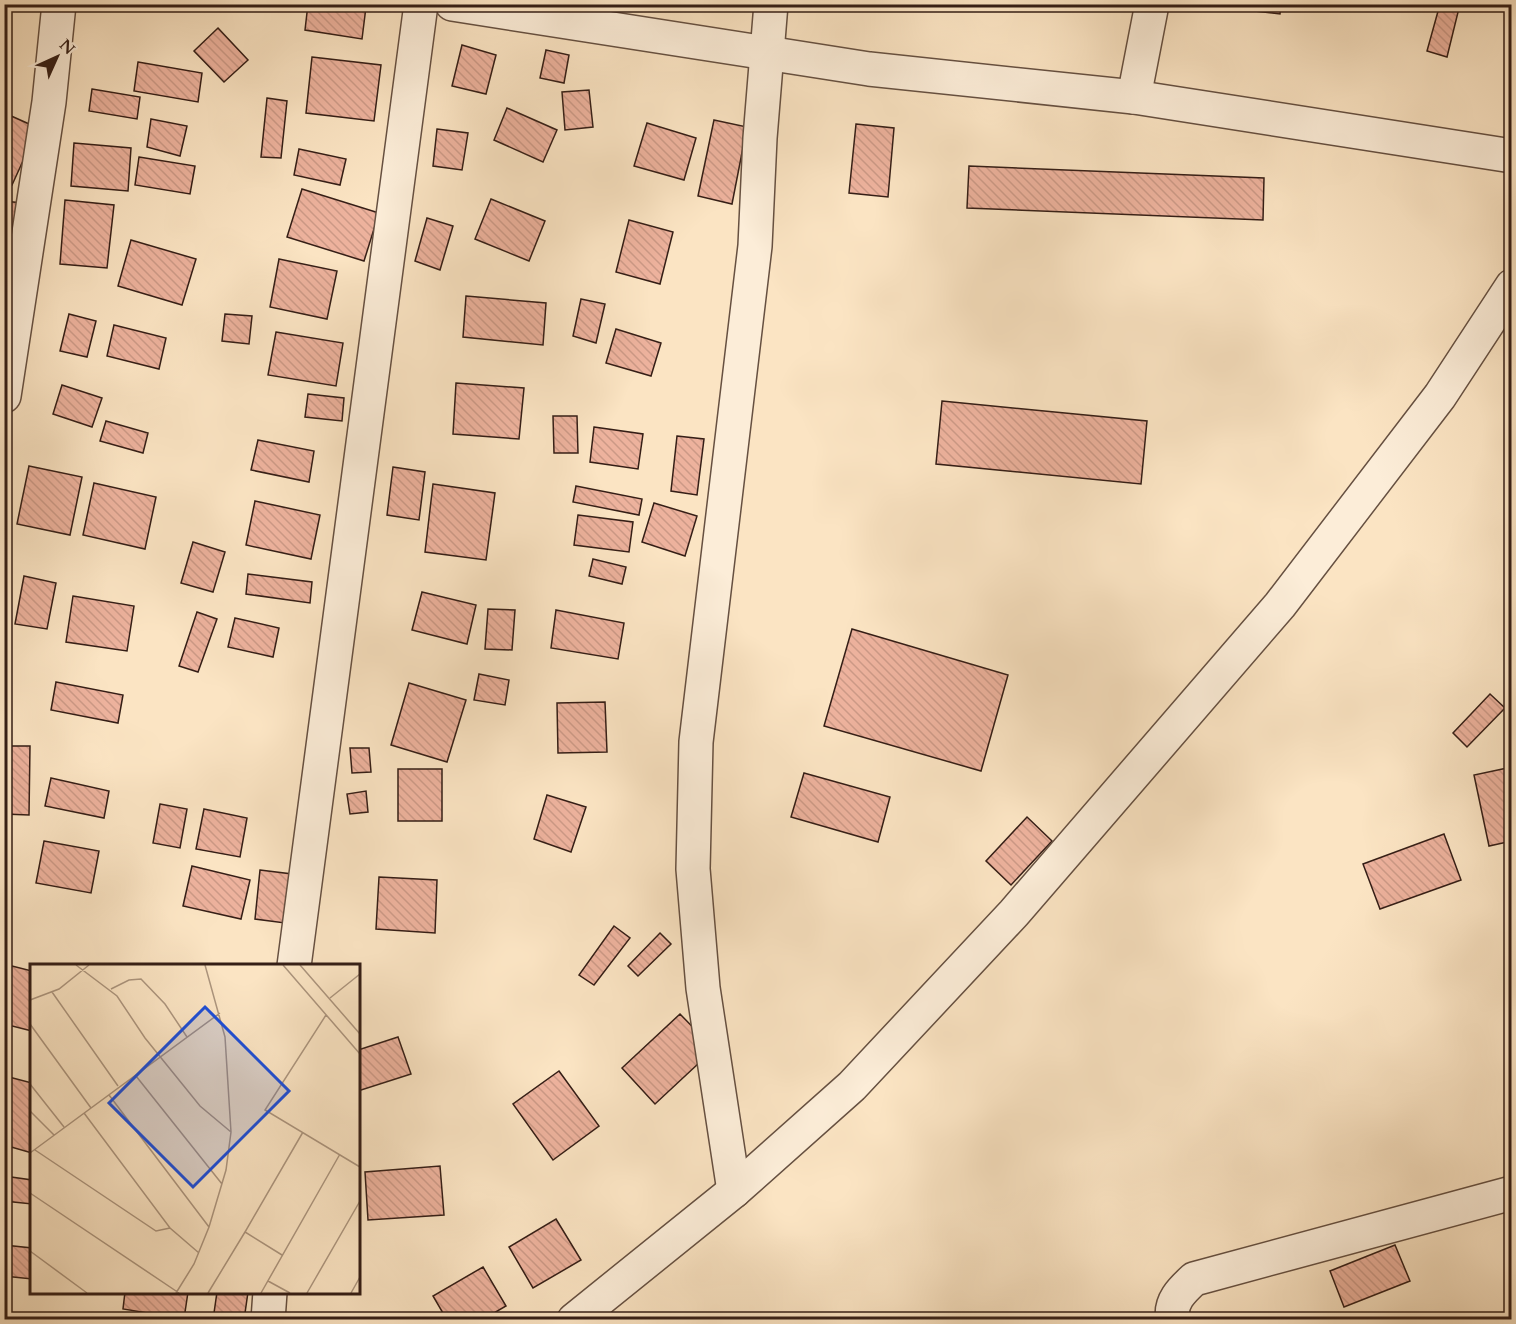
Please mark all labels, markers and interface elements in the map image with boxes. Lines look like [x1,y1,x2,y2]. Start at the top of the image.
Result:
north arrow [27,27,87,87]
text: N [54,34,80,60]
inset map [30,964,360,1294]

